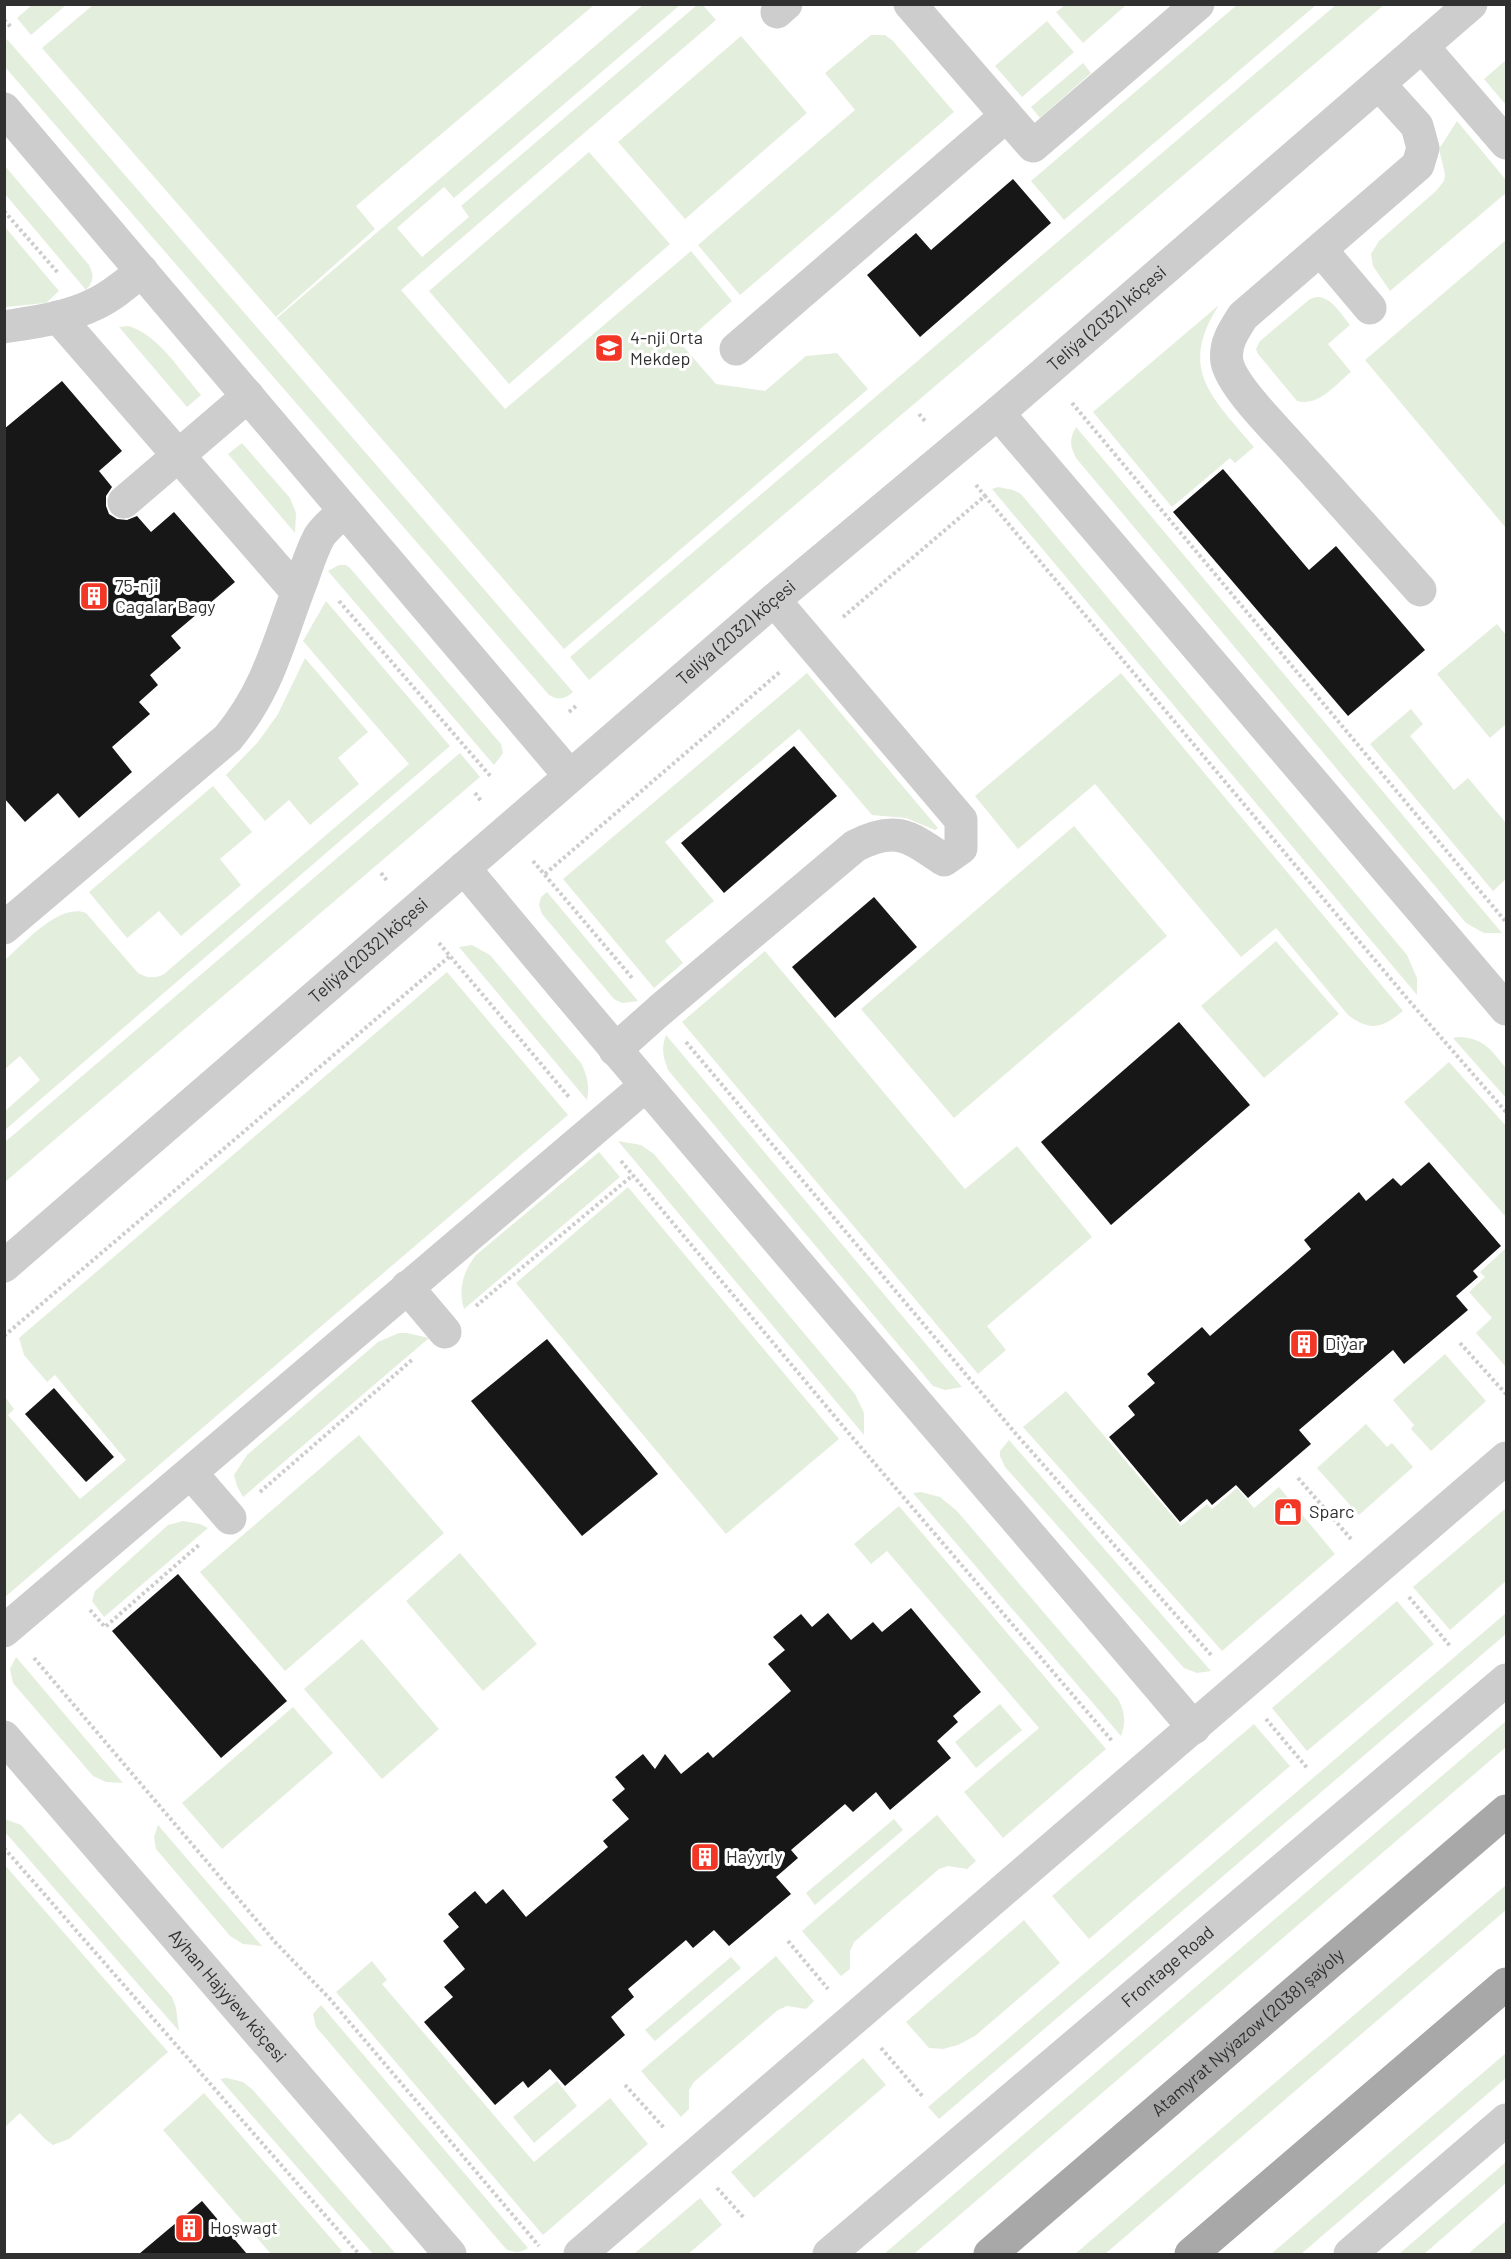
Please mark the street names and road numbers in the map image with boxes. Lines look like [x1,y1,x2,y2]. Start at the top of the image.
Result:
street label: Teliýa (2032) köçesi [1042,260,1170,375]
street label: Teliýa (2032) köçesi [671,575,800,690]
street label: Teliýa (2032) köçesi [304,892,432,1007]
street label: Frontage Road [1116,1921,1218,2011]
street label: Aýhan Hajyýew köçesi [165,1924,292,2066]
street label: Atamyrat Nyýazow (2038) şaýoly [1147,1943,1348,2121]

